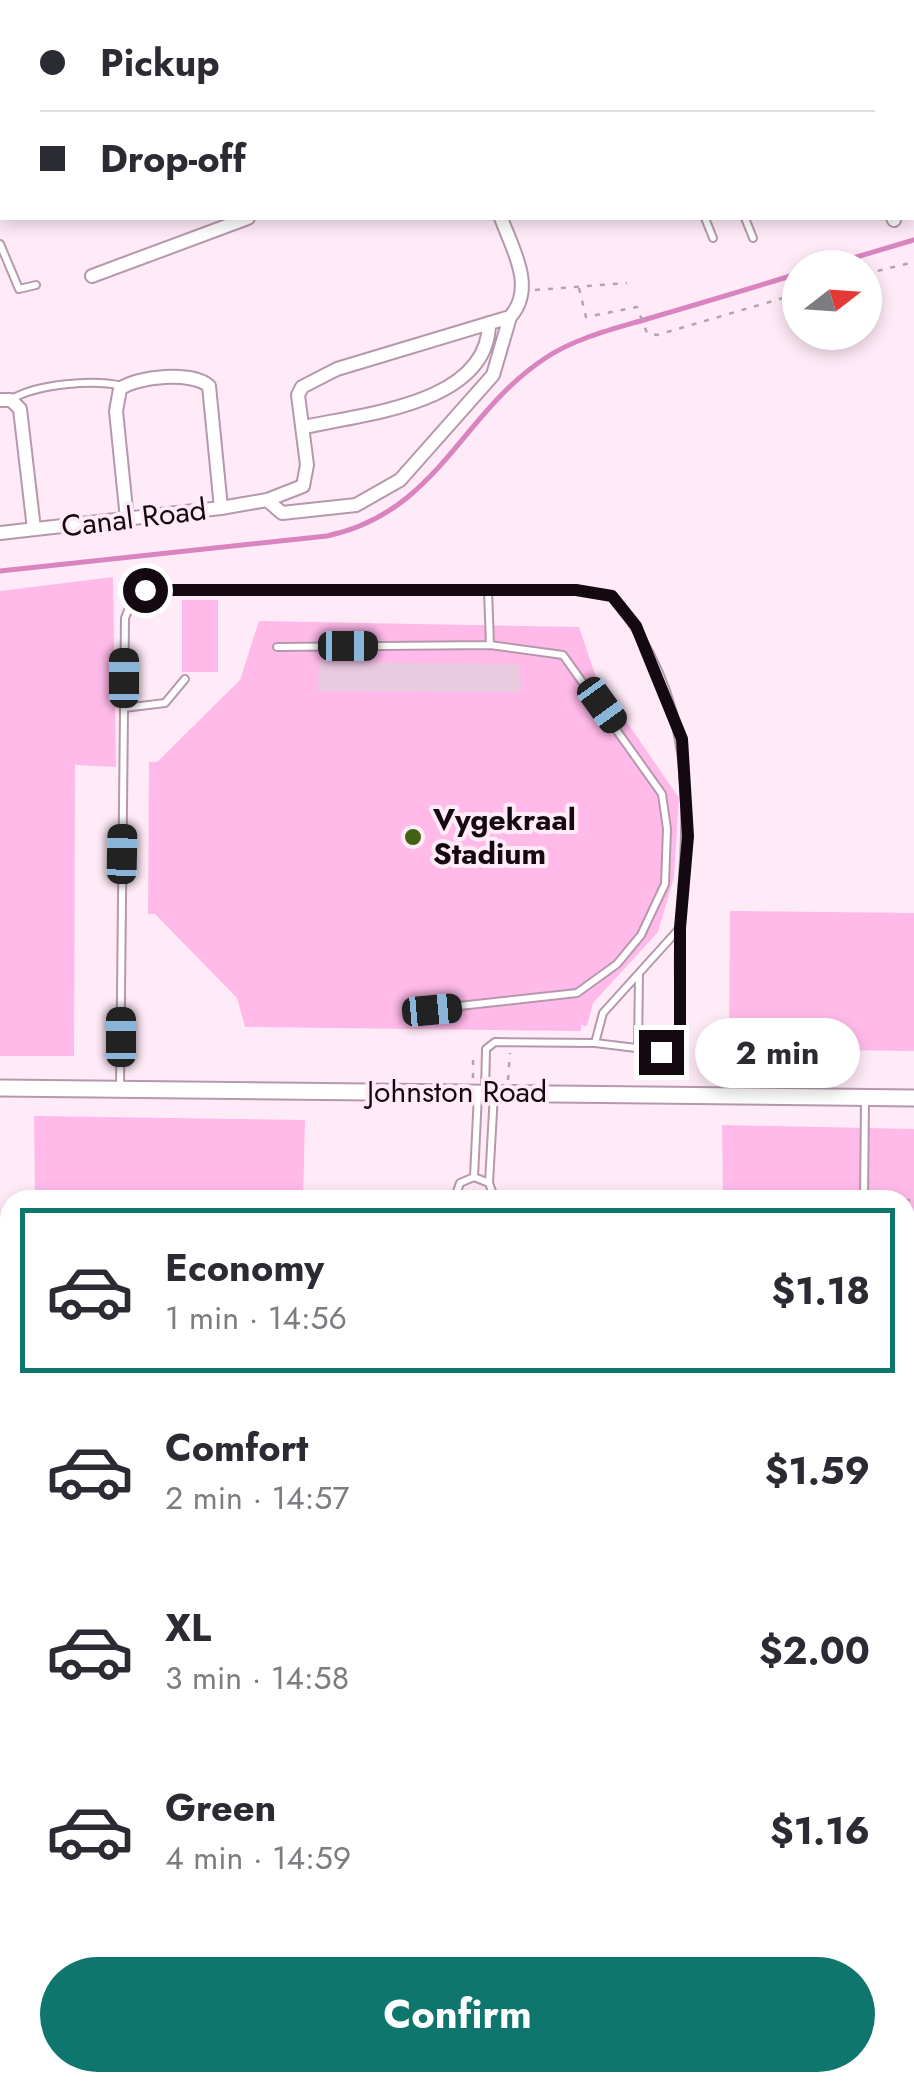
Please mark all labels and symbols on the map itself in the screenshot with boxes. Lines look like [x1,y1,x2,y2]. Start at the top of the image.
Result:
north arrow [782,250,882,350]
street label: Canal Road [59,487,209,548]
route start [123,568,168,613]
car [318,631,378,661]
car [109,648,139,708]
car [572,672,632,738]
place label: Vygekraal Stadium [432,798,576,875]
car [106,824,138,884]
marker: Vygekraal Stadium [402,826,424,848]
car [401,992,463,1028]
car [106,1007,136,1067]
callout: 2 min [696,1017,861,1087]
route end [639,1030,684,1075]
street label: Johnston Road [363,1070,547,1113]

